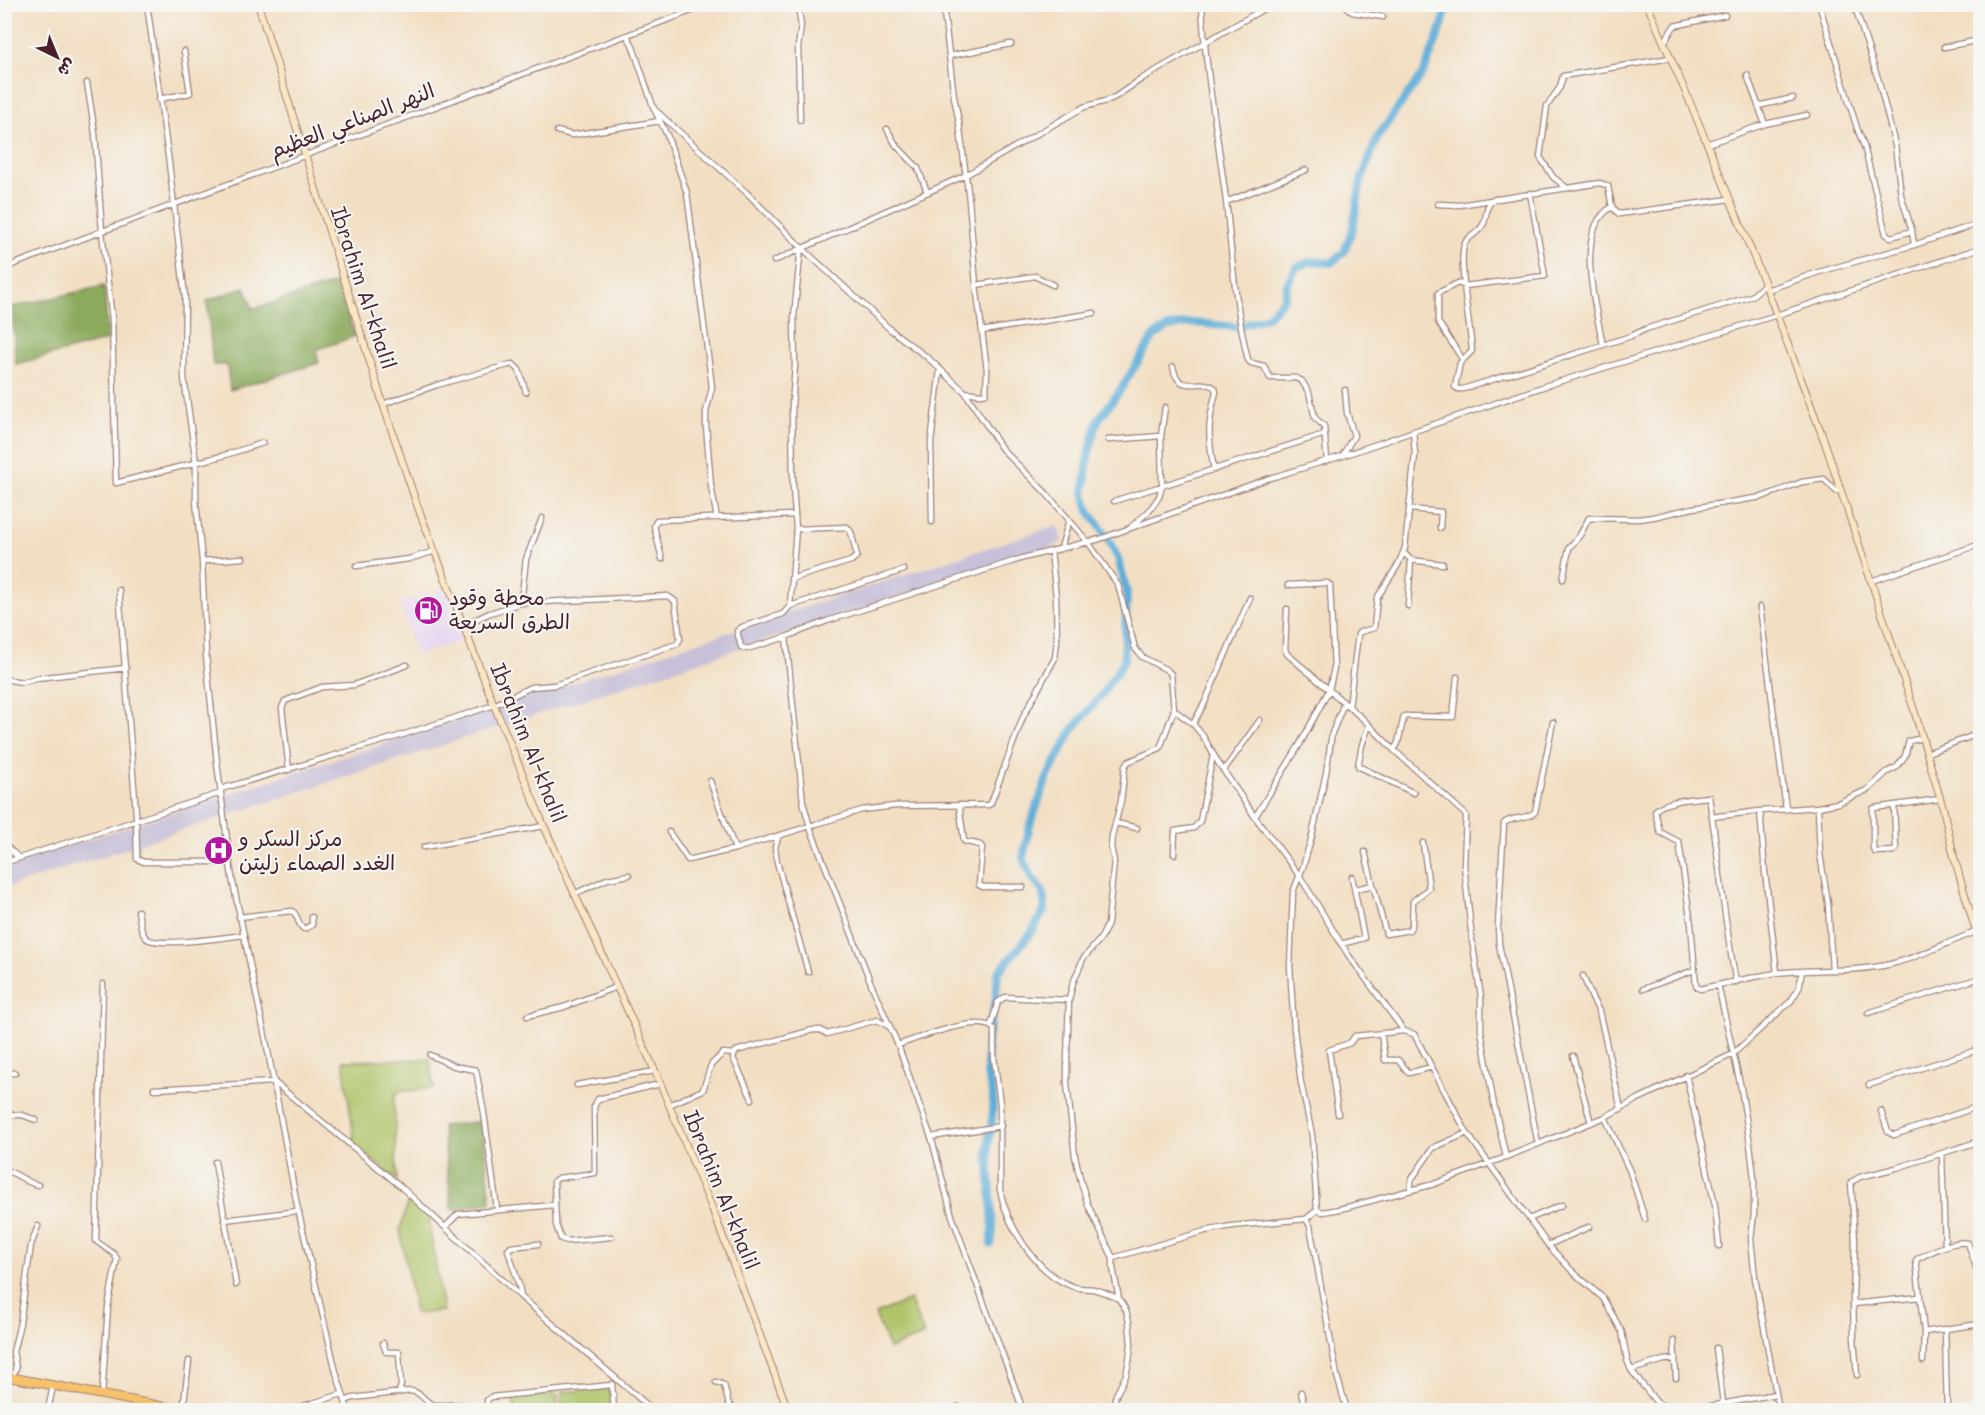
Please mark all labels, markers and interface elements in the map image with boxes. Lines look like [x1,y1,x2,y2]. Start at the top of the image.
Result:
north arrow [27,27,87,87]
text: ش [54,55,81,82]
street label: النهر الصناعي العظيم [265,76,440,170]
street label: Ibrahim Al-khalil [325,203,403,372]
place label: محطة وقود الطرق السريعة [449,583,570,634]
fuel station icon: محطة وقود الطرق السريعة [412,594,444,626]
street label: Ibrahim Al-khalil [485,659,574,826]
place label: مركز السكر و الغدد الصماء زليتن [237,824,395,875]
hospital icon: مركز السكر و الغدد الصماء زليتن [202,835,234,867]
street label: Ibrahim Al-khalil [678,1106,767,1273]

